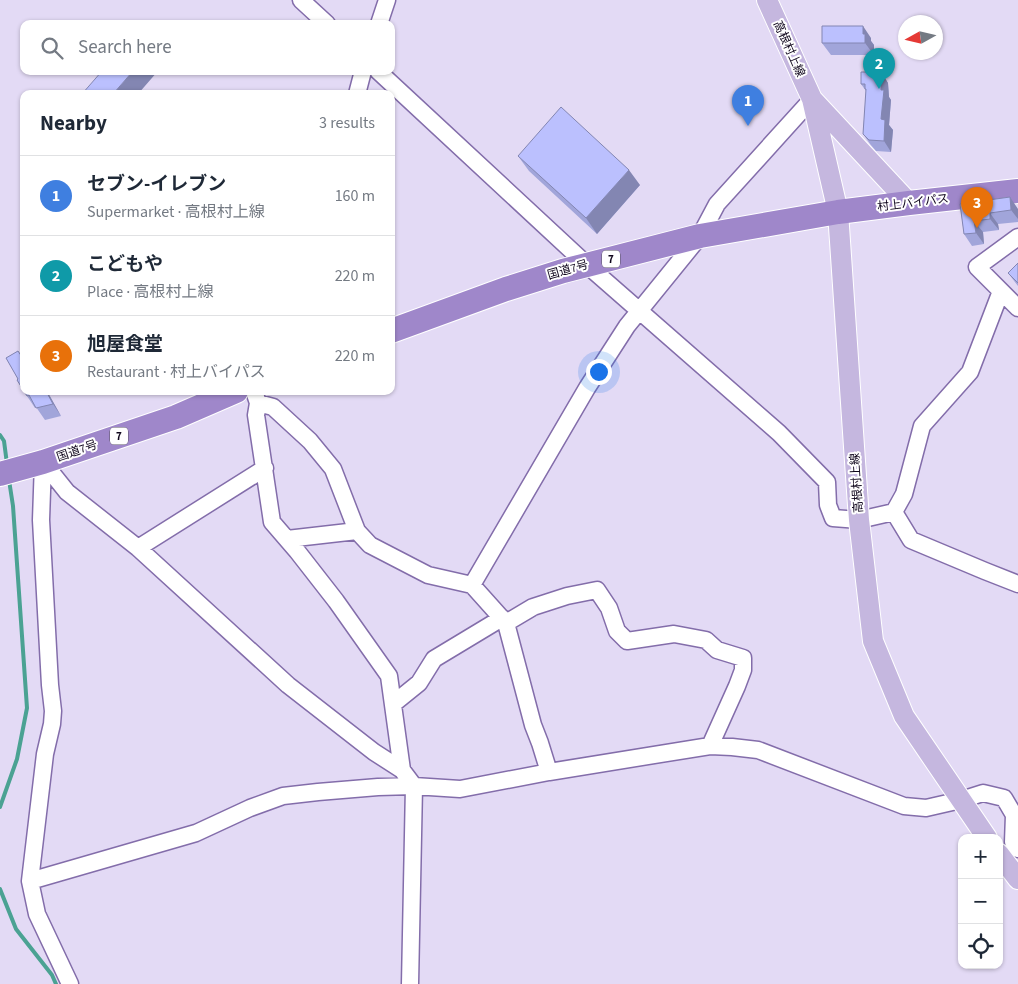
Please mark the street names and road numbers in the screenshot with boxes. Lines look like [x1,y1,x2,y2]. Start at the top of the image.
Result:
street label: 高根村上線 [769,18,809,80]
street label: 村上バイパス [876,190,950,216]
road number: 7 [602,250,620,268]
street label: 国道7号 [545,256,591,284]
road number: 7 [110,428,128,444]
street label: 国道7号 [54,436,100,466]
street label: 高根村上線 [846,452,868,514]

